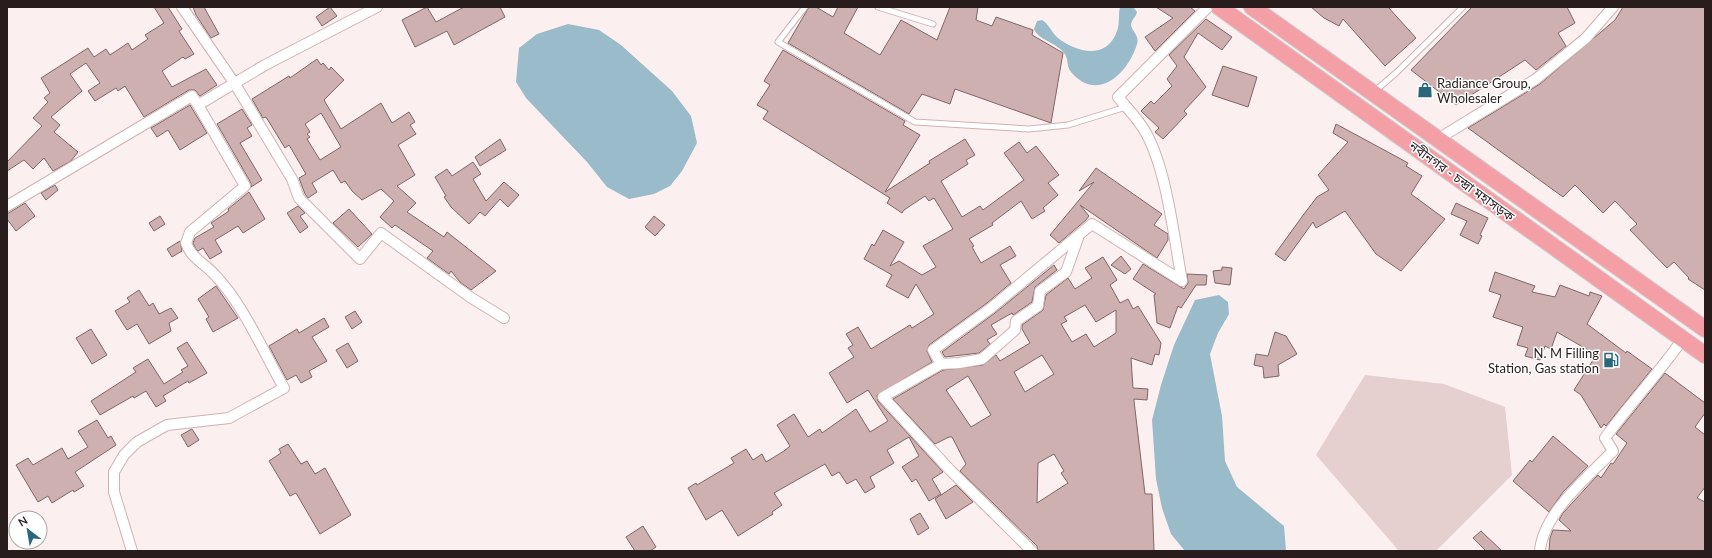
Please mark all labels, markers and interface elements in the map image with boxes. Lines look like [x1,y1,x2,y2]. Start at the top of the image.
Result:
place label: Radiance Group, Wholesaler [1437,75,1531,106]
shop icon: Radiance Group, Wholesaler [1416,81,1434,99]
street label: নবীনগর - চন্দ্রা মহাসড়ক [1406,137,1518,225]
place label: N. M Filling Station, Gas station [1488,345,1599,376]
fuel station icon: N. M Filling Station, Gas station [1602,351,1620,369]
north arrow [8,510,48,550]
text: N [16,513,30,529]

